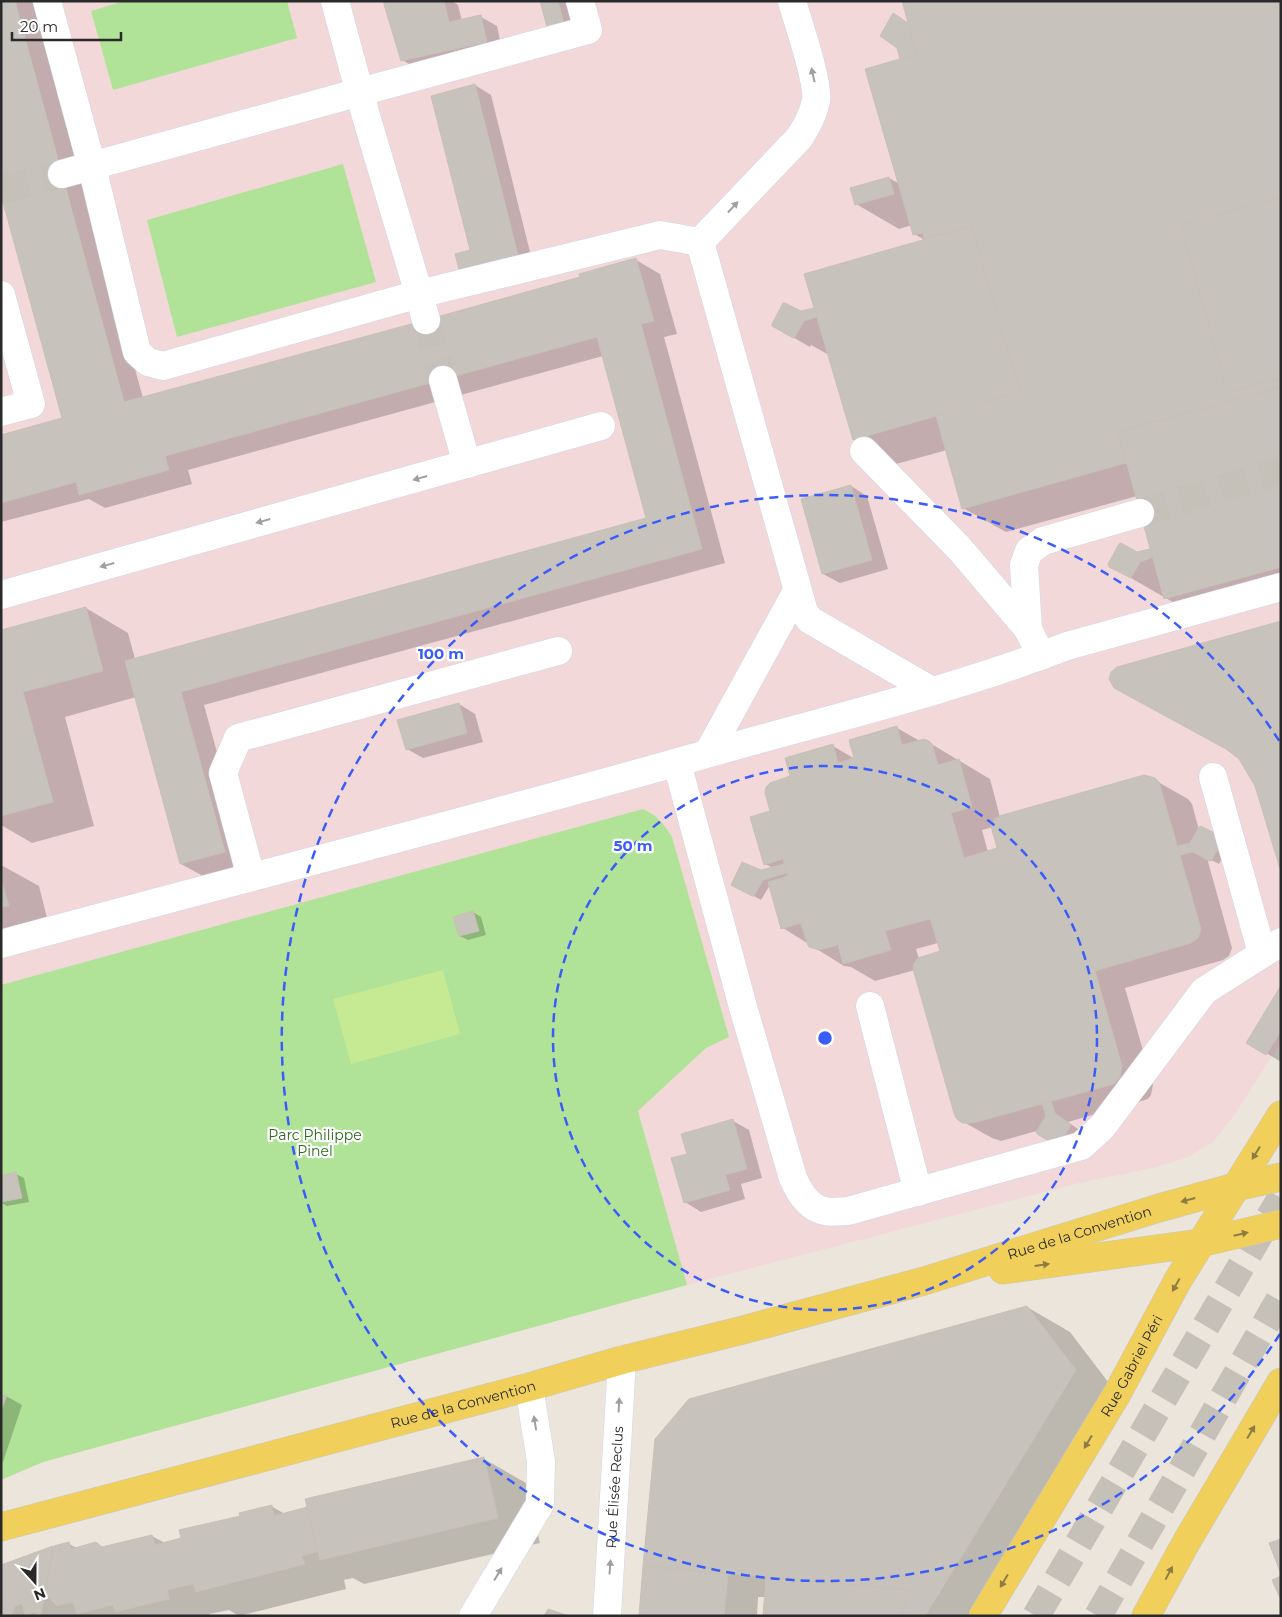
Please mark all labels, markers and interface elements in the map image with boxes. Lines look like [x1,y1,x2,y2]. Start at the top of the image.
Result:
scale bar [12,10,121,42]
text: 20 m [20,17,58,36]
one-way arrow [809,68,817,83]
one-way arrow [727,201,739,213]
one-way arrow [412,474,427,482]
one-way arrow [256,518,271,526]
one-way arrow [99,561,114,569]
text: 100 m [418,644,464,663]
text: 50 m [613,836,653,855]
centre of rings [816,1029,834,1047]
park label: Parc Philippe Pinel [268,1126,362,1160]
one-way arrow [1252,1147,1261,1160]
one-way arrow [1181,1196,1196,1204]
street label: Rue de la Convention [1005,1202,1154,1264]
one-way arrow [1233,1230,1248,1238]
one-way arrow [1034,1260,1050,1268]
one-way arrow [1171,1278,1180,1292]
street label: Rue Gabriel Péri [1096,1312,1167,1420]
street label: Rue de la Convention [388,1376,538,1432]
one-way arrow [616,1397,624,1413]
one-way arrow [531,1415,539,1431]
street label: Rue Élisée Reclus [602,1425,627,1549]
one-way arrow [1246,1426,1255,1439]
one-way arrow [1083,1436,1092,1449]
north arrow [10,1557,60,1607]
one-way arrow [606,1559,614,1575]
one-way arrow [1165,1566,1174,1580]
one-way arrow [494,1567,503,1580]
one-way arrow [999,1575,1008,1588]
text: N [31,1584,48,1605]

